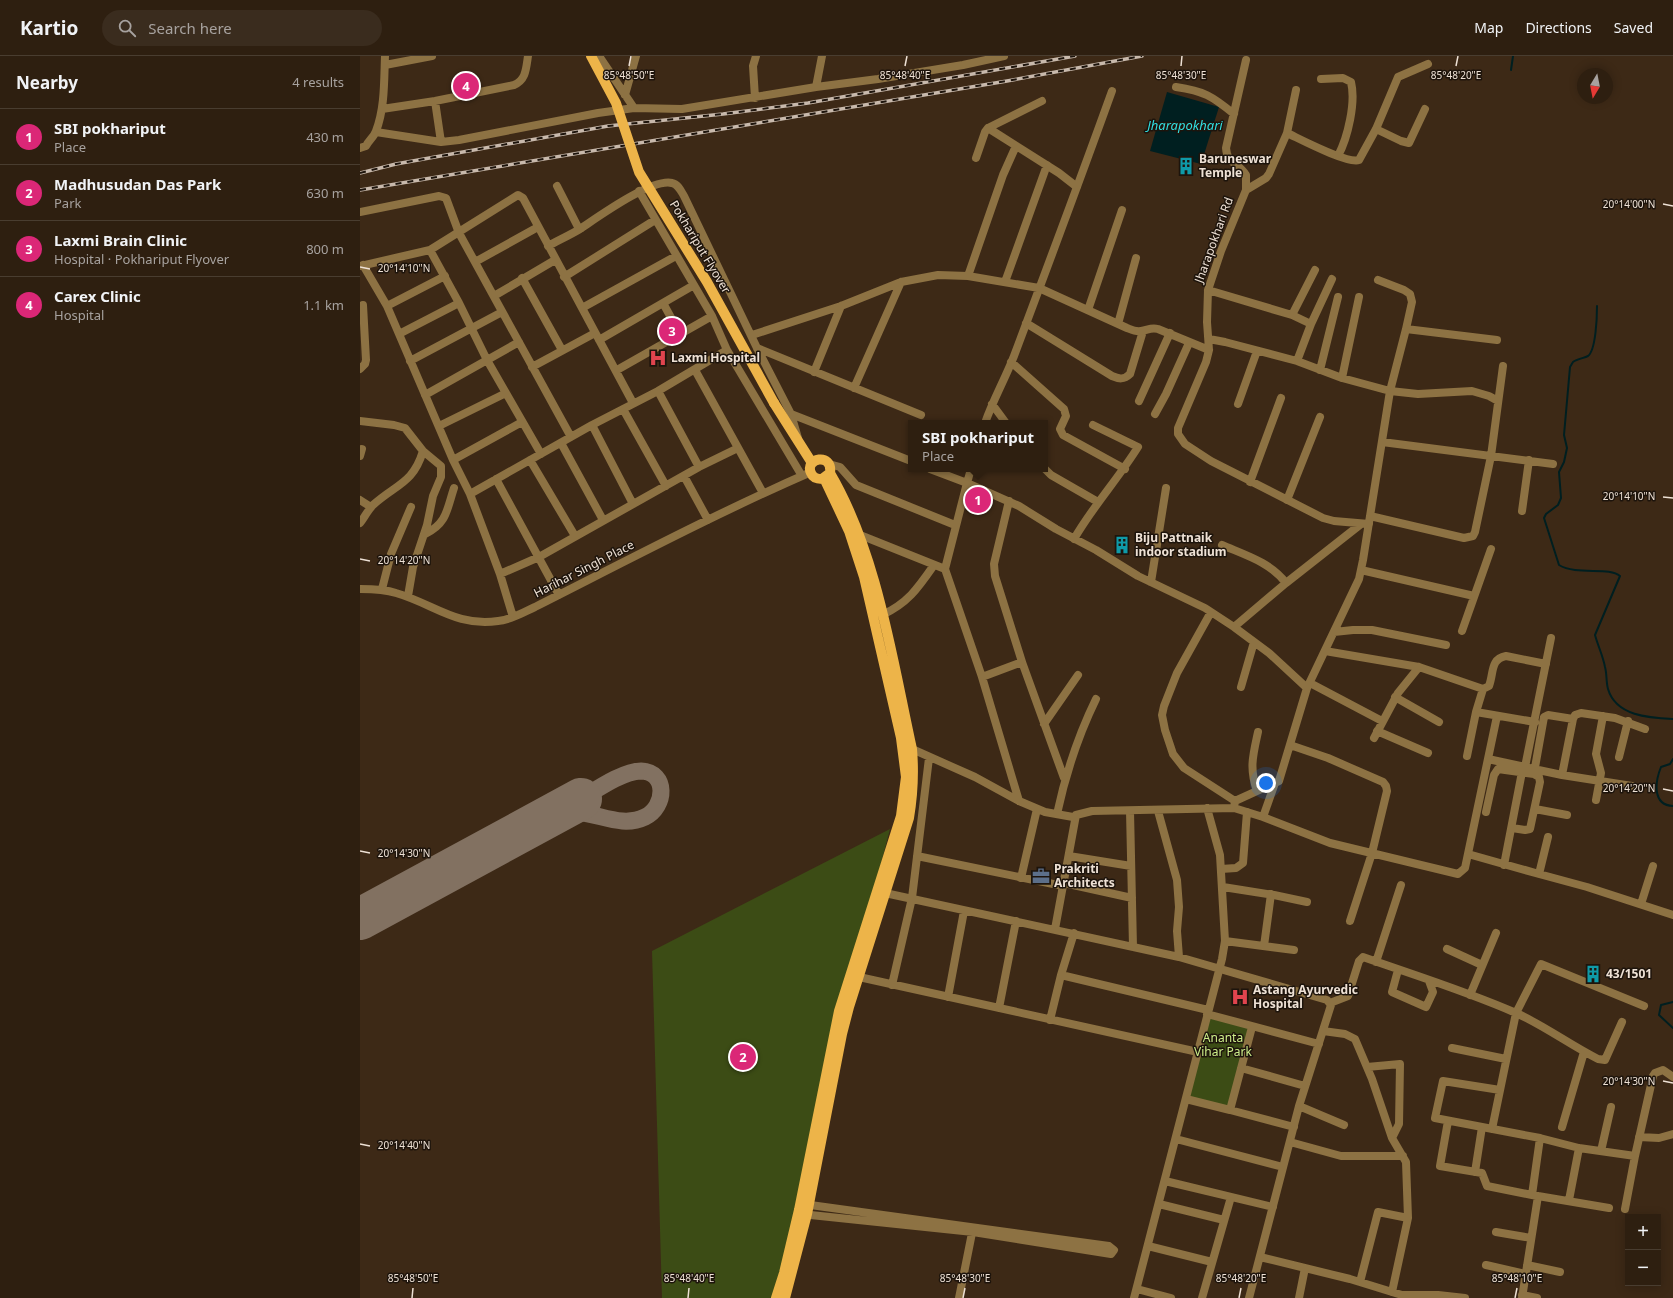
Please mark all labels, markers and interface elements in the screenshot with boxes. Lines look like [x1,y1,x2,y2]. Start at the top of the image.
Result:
search box [102,10,382,46]
text: Kartio [20,15,78,41]
icon: search [116,17,138,39]
text: Search here [148,18,232,38]
text: Map [1474,18,1503,37]
text: Directions [1525,18,1592,37]
text: Saved [1614,18,1653,37]
text: 85°48'50"E [604,68,654,82]
text: 85°48'40"E [880,68,930,82]
text: 85°48'30"E [1156,68,1206,82]
text: 85°48'20"E [1431,68,1481,82]
north arrow [1577,68,1613,104]
text: Nearby [16,71,78,94]
pin: 4 [453,71,479,101]
text: 4 results [292,73,344,91]
water label: Jharapokhari [1144,116,1223,134]
text: SBI pokhariput [54,118,166,138]
text: 1 [25,128,33,146]
text: 430 m [306,128,344,146]
text: Place [54,138,86,156]
place label: Baruneswar Temple [1199,150,1272,181]
building icon: Baruneswar Temple [1176,156,1196,176]
text: Madhusudan Das Park [54,174,221,194]
text: 2 [25,184,33,202]
text: 630 m [306,184,344,202]
text: Park [54,194,81,212]
street label: Jharapokhari Rd [1190,195,1237,286]
street label: Pokhariput Flyover [666,197,735,296]
text: 20°14'00"N [1603,197,1655,211]
text: Laxmi Brain Clinic [54,230,187,250]
text: 3 [25,240,33,258]
text: 800 m [306,240,344,258]
text: Hospital · Pokhariput Flyover [54,250,229,268]
text: 20°14'10"N [378,261,430,275]
text: Carex Clinic [54,286,141,306]
text: 4 [25,296,33,314]
text: 1.1 km [303,296,344,314]
text: Hospital [54,306,104,324]
pin: 3 [659,316,685,346]
hospital icon: Laxmi Hospital [648,348,668,368]
place label: Laxmi Hospital [671,349,760,366]
popup [908,420,1048,472]
text: SBI pokhariput [922,427,1034,447]
text: Place [922,447,954,465]
pin: 1 [965,485,991,515]
text: 20°14'10"N [1603,489,1655,503]
place label: Biju Pattnaik indoor stadium [1135,529,1227,560]
building icon: Biju Pattnaik indoor stadium [1112,535,1132,555]
street label: Harihar Singh Place [531,536,637,601]
text: 20°14'20"N [378,553,430,567]
your location [1256,773,1276,793]
text: 20°14'20"N [1603,781,1655,795]
text: 20°14'30"N [378,846,430,860]
place label: Prakriti Architects [1054,860,1115,891]
office icon: Prakriti Architects [1031,866,1051,886]
building icon: 43/1501 [1583,964,1603,984]
place label: 43/1501 [1606,965,1652,982]
place label: Astang Ayurvedic Hospital [1253,981,1358,1012]
hospital icon: Astang Ayurvedic Hospital [1230,987,1250,1007]
park label: Ananta Vihar Park [1194,1029,1253,1060]
pin: 2 [730,1042,756,1072]
text: 20°14'30"N [1603,1074,1655,1088]
text: 20°14'40"N [378,1138,430,1152]
map controls [1625,1214,1661,1286]
button: + [1625,1214,1661,1250]
button: − [1625,1250,1661,1286]
text: 85°48'50"E [388,1271,438,1285]
text: 85°48'40"E [664,1271,714,1285]
text: 85°48'30"E [940,1271,990,1285]
text: 85°48'20"E [1216,1271,1266,1285]
text: 85°48'10"E [1492,1271,1542,1285]

